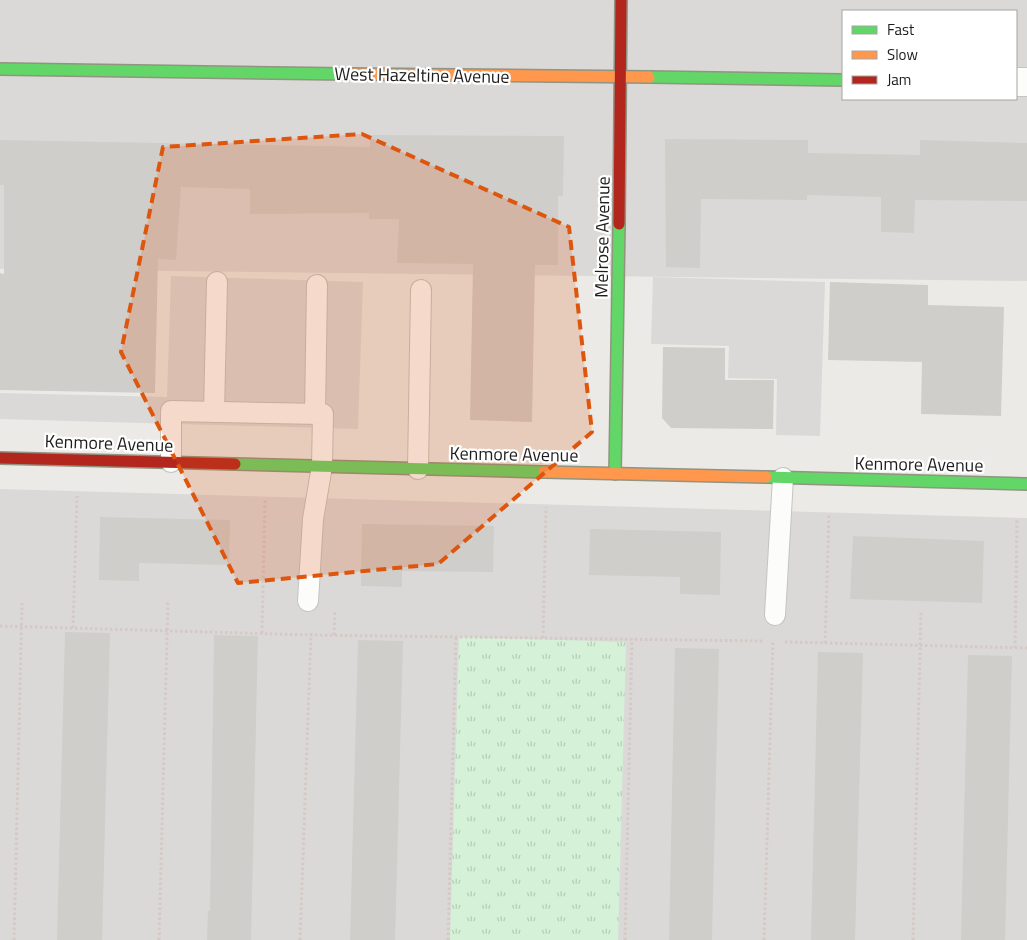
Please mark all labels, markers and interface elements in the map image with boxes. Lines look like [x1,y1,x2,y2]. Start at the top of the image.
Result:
legend [842,10,1017,100]
text: Fast [887,18,915,41]
text: Slow [887,43,918,66]
street label: West Hazeltine Avenue [334,60,510,90]
text: Jam [887,68,911,91]
street label: Melrose Avenue [587,176,617,298]
street label: Kenmore Avenue [44,427,174,459]
street label: Kenmore Avenue [449,439,579,469]
street label: Kenmore Avenue [854,449,984,479]

